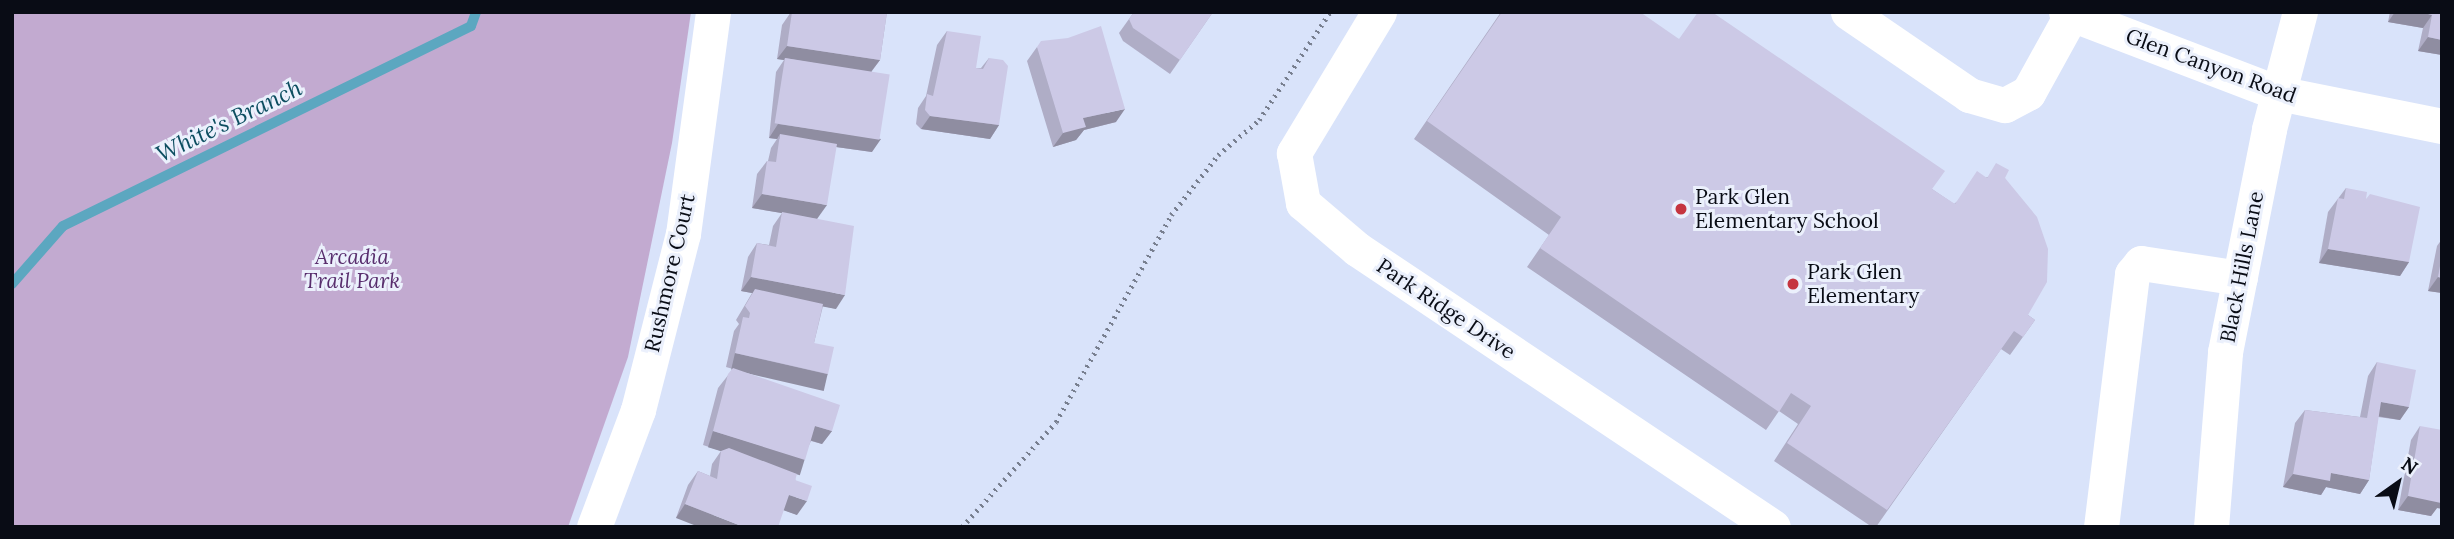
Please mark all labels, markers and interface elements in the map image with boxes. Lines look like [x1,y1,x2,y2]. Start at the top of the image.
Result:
street label: Glen Canyon Road [2122,23,2300,109]
water label: White's Branch [152,74,306,168]
place label: Park Glen Elementary School [1695,184,1879,234]
street label: Black Hills Lane [2215,189,2269,345]
street label: Rushmore Court [640,191,700,355]
marker: Park Glen Elementary School [1673,201,1689,217]
park label: Arcadia Trail Park [304,244,400,294]
street label: Park Ridge Drive [1372,253,1520,365]
place label: Park Glen Elementary [1807,259,1919,309]
marker: Park Glen Elementary [1785,276,1801,292]
north arrow [2363,448,2433,518]
text: N [2397,452,2423,480]

